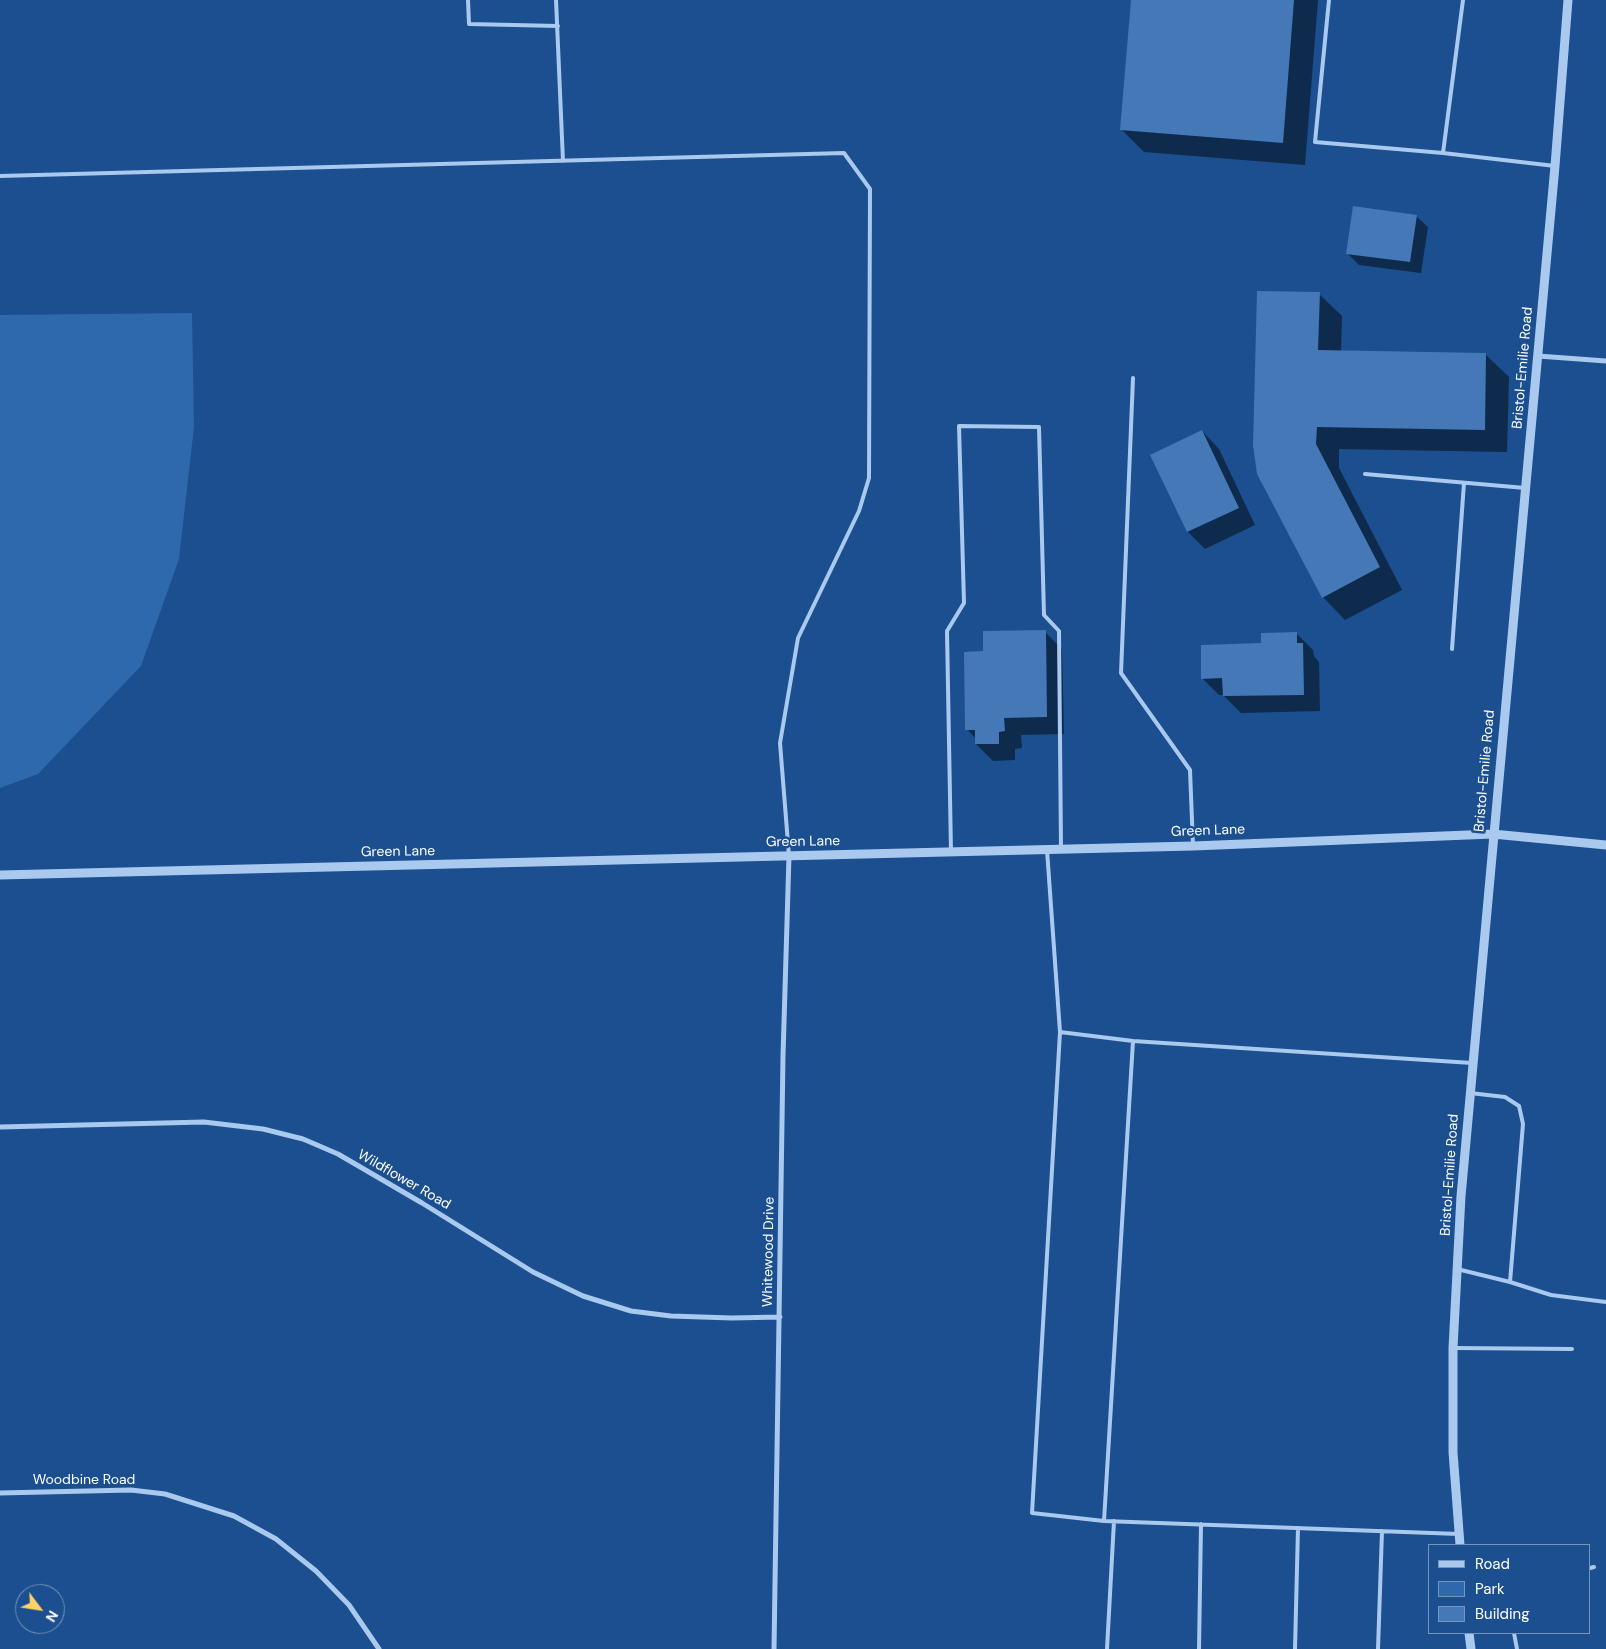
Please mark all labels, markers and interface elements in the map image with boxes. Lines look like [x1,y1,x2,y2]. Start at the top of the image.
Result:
street label: Bristol-Emilie Road [1509,306,1537,430]
street label: Bristol-Emilie Road [1471,709,1499,833]
street label: Green Lane [1171,821,1245,841]
street label: Green Lane [766,833,840,851]
street label: Green Lane [361,843,435,861]
street label: Bristol-Emilie Road [1437,1113,1463,1237]
street label: Wildflower Road [355,1147,453,1213]
street label: Whitewood Drive [760,1197,778,1307]
street label: Woodbine Road [33,1472,135,1488]
legend [1428,1544,1591,1634]
text: Road [1475,1554,1510,1574]
text: Park [1475,1579,1505,1599]
north arrow [15,1584,65,1634]
text: Building [1475,1604,1530,1624]
text: N [42,1607,62,1625]

